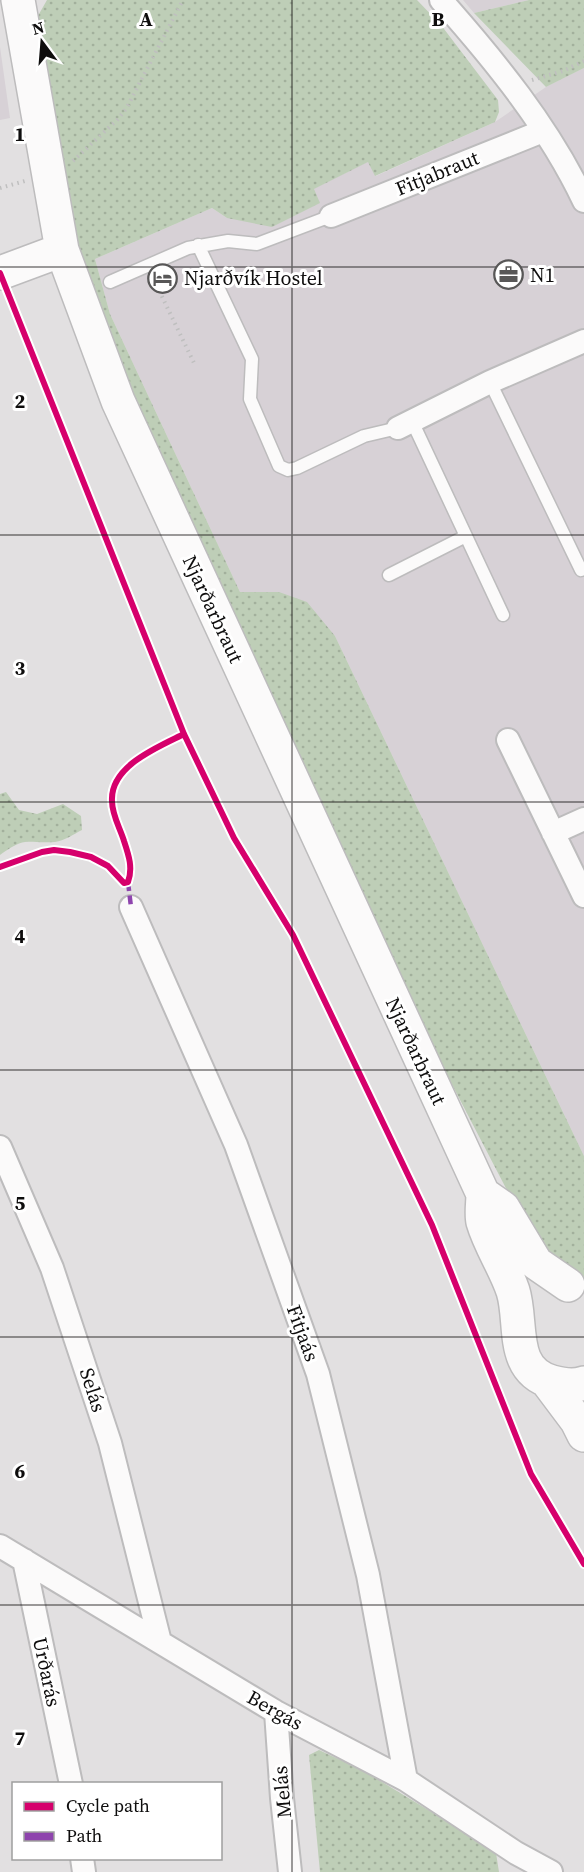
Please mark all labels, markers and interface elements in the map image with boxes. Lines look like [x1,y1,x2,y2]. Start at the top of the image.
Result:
text: A [139,5,153,33]
text: B [431,5,445,33]
north arrow [12,12,72,72]
text: N [29,15,47,40]
text: 1 [15,120,25,148]
street label: Fitjabraut [391,143,483,202]
office icon: N1 [493,259,525,291]
place label: N1 [530,261,555,289]
hotel icon: Njarðvík Hostel [147,262,179,294]
place label: Njarðvík Hostel [184,264,323,292]
text: 2 [15,387,26,415]
street label: Njarðarbraut [176,551,250,668]
text: 3 [15,654,26,682]
text: 4 [15,922,26,950]
street label: Njarðarbraut [379,993,453,1110]
text: 5 [15,1189,26,1217]
street label: Fitjaás [280,1301,326,1365]
street label: Selás [73,1364,113,1416]
text: 6 [15,1457,26,1485]
street label: Urðarás [26,1635,68,1709]
street label: Bergás [242,1683,308,1737]
text: 7 [15,1724,26,1752]
street label: Melás [266,1765,298,1819]
legend [12,1782,222,1860]
text: Cycle path [66,1793,150,1818]
text: Path [66,1823,103,1848]

